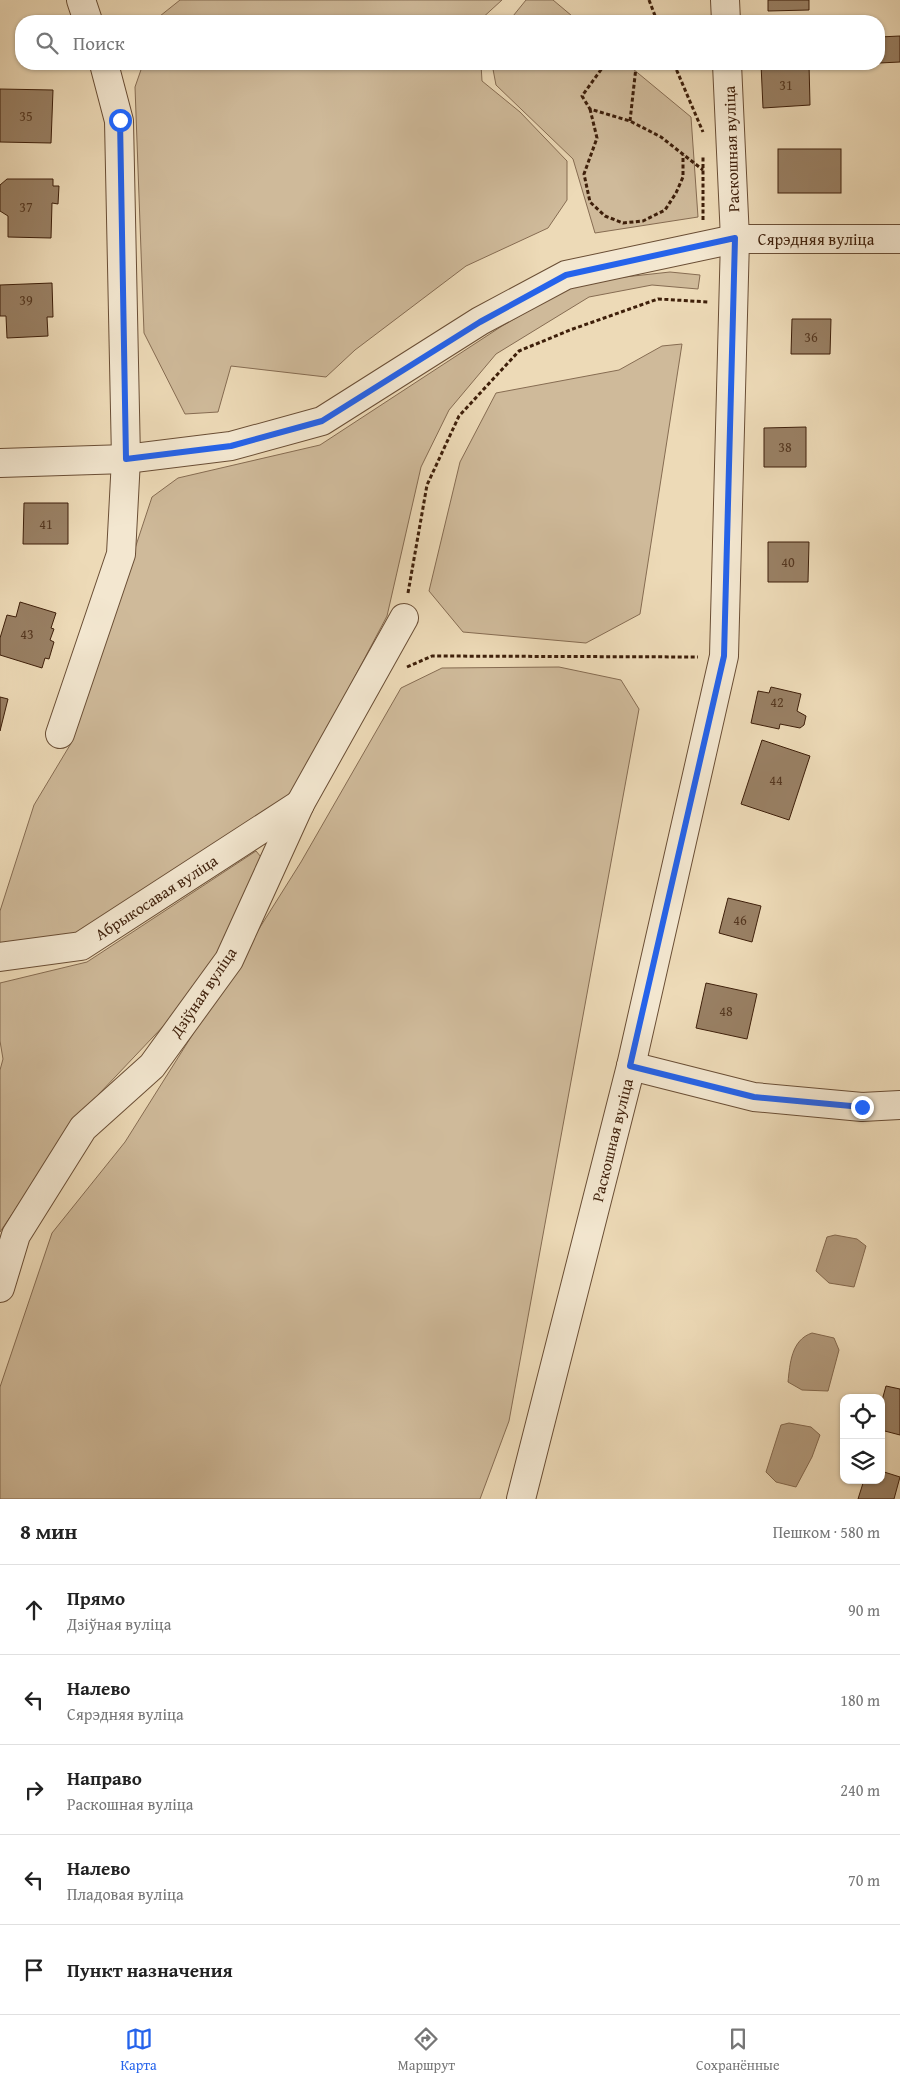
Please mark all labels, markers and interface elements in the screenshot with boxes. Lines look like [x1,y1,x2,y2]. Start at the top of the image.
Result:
search box [15,15,885,70]
icon: search [33,29,61,57]
text: Поиск [73,29,125,57]
house number: 31 [779,75,793,95]
street label: Раскошная вуліца [717,85,745,213]
house number: 35 [19,106,33,126]
route start [109,109,132,132]
house number: 37 [19,197,33,217]
street label: Сярэдняя вуліца [758,227,875,251]
house number: 39 [19,290,33,310]
house number: 36 [804,327,818,347]
house number: 38 [778,437,792,457]
house number: 41 [39,514,53,534]
house number: 40 [781,552,795,572]
house number: 43 [20,624,34,644]
house number: 42 [770,692,784,712]
house number: 44 [769,770,783,790]
street label: Абрыкосавая вуліца [90,848,222,946]
house number: 46 [733,910,747,930]
street label: Дзіўная вуліца [163,942,242,1043]
house number: 48 [719,1001,733,1021]
street label: Раскошная вуліца [585,1075,639,1204]
route end [851,1096,874,1119]
map controls [840,1394,885,1484]
button: locate [840,1394,885,1439]
button: layers [840,1439,885,1484]
text: 8 мин [20,1516,77,1547]
text: Пешком · 580 m [773,1520,880,1544]
text: Прямо [67,1584,125,1612]
icon: ahead [20,1596,48,1624]
text: 90 m [848,1598,880,1622]
text: Дзіўная вуліца [67,1612,171,1636]
text: Налево [67,1674,130,1702]
icon: left [20,1686,48,1714]
text: 180 m [840,1688,880,1712]
text: Сярэдняя вуліца [67,1702,184,1726]
text: Направо [67,1764,142,1792]
icon: right [20,1776,48,1804]
text: 240 m [840,1778,880,1802]
text: Раскошная вуліца [67,1792,193,1816]
text: Налево [67,1854,130,1882]
icon: left [20,1866,48,1894]
text: 70 m [848,1868,880,1892]
text: Пладовая вуліца [67,1882,184,1906]
icon: arrive [20,1956,48,1984]
text: Пункт назначения [67,1956,233,1984]
tab: Карта [121,2025,157,2075]
tab: Маршрут [398,2025,455,2075]
tab: Сохранённые [696,2025,779,2075]

